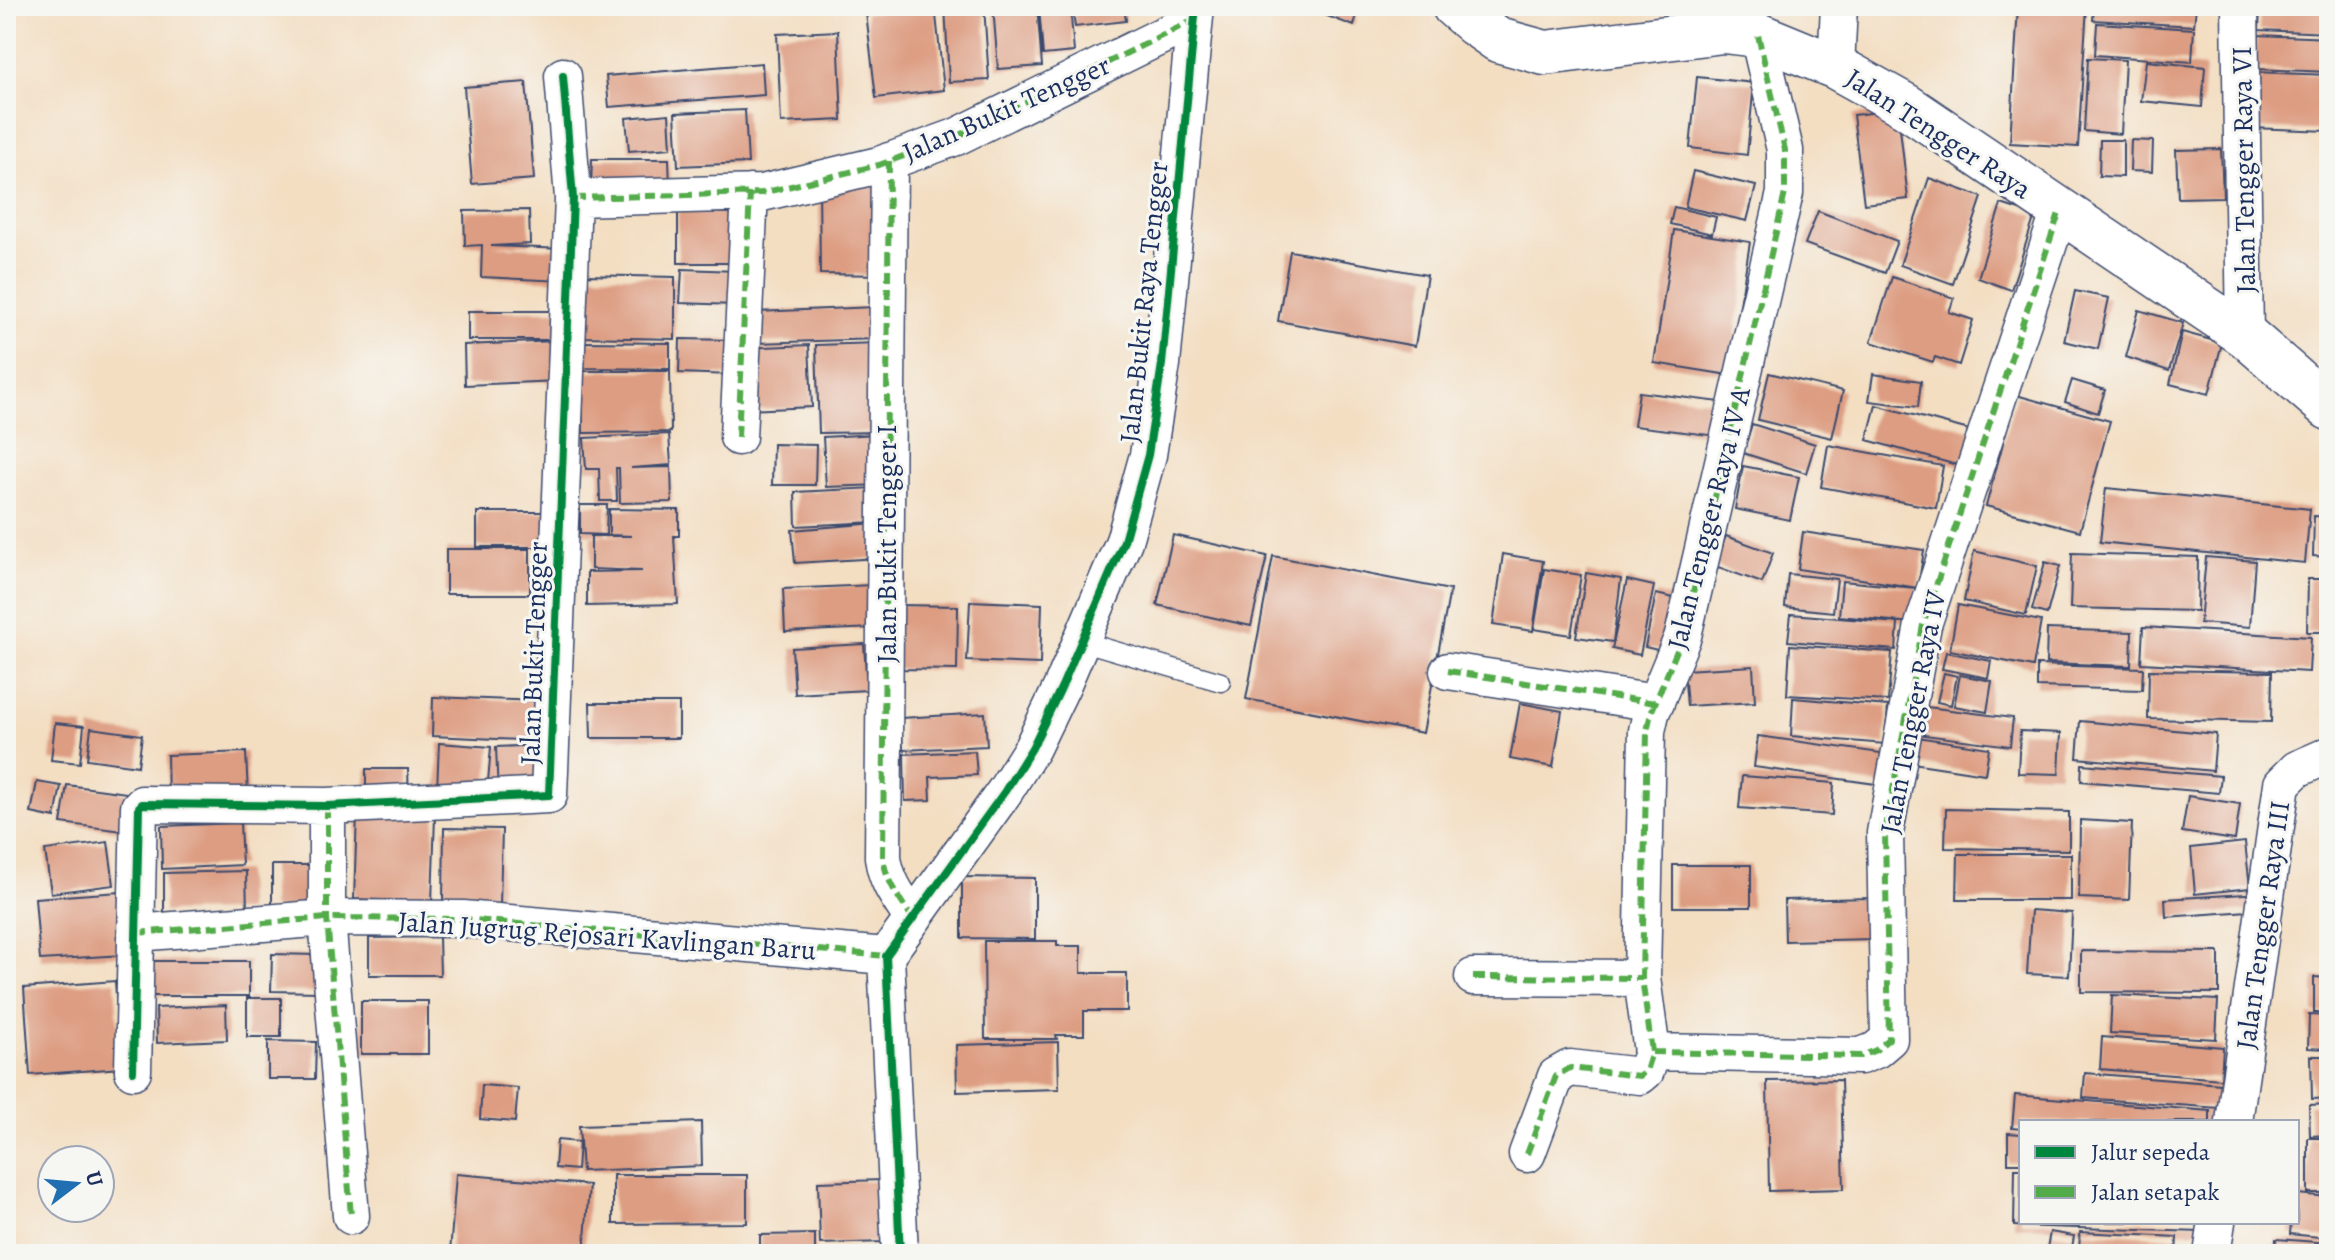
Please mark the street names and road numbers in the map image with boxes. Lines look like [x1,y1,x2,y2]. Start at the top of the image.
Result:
street label: Jalan Bukit Tengger [897,46,1116,172]
street label: Jalan Tengger Raya VI [2223,46,2265,294]
street label: Jalan Tengger Raya [1838,59,2039,208]
street label: Jalan Bukit Raya Tengger [1110,159,1178,445]
street label: Jalan Tengger Raya IV A [1658,382,1760,653]
street label: Jalan Bukit Tengger I [868,424,906,664]
street label: Jalan Bukit Tengger [511,540,557,765]
street label: Jalan Tengger Raya IV [1871,586,1955,837]
street label: Jalan Tengger Raya III [2227,798,2299,1052]
street label: Jalan Jugrug Rejosari Kavlingan Baru [397,902,818,970]

